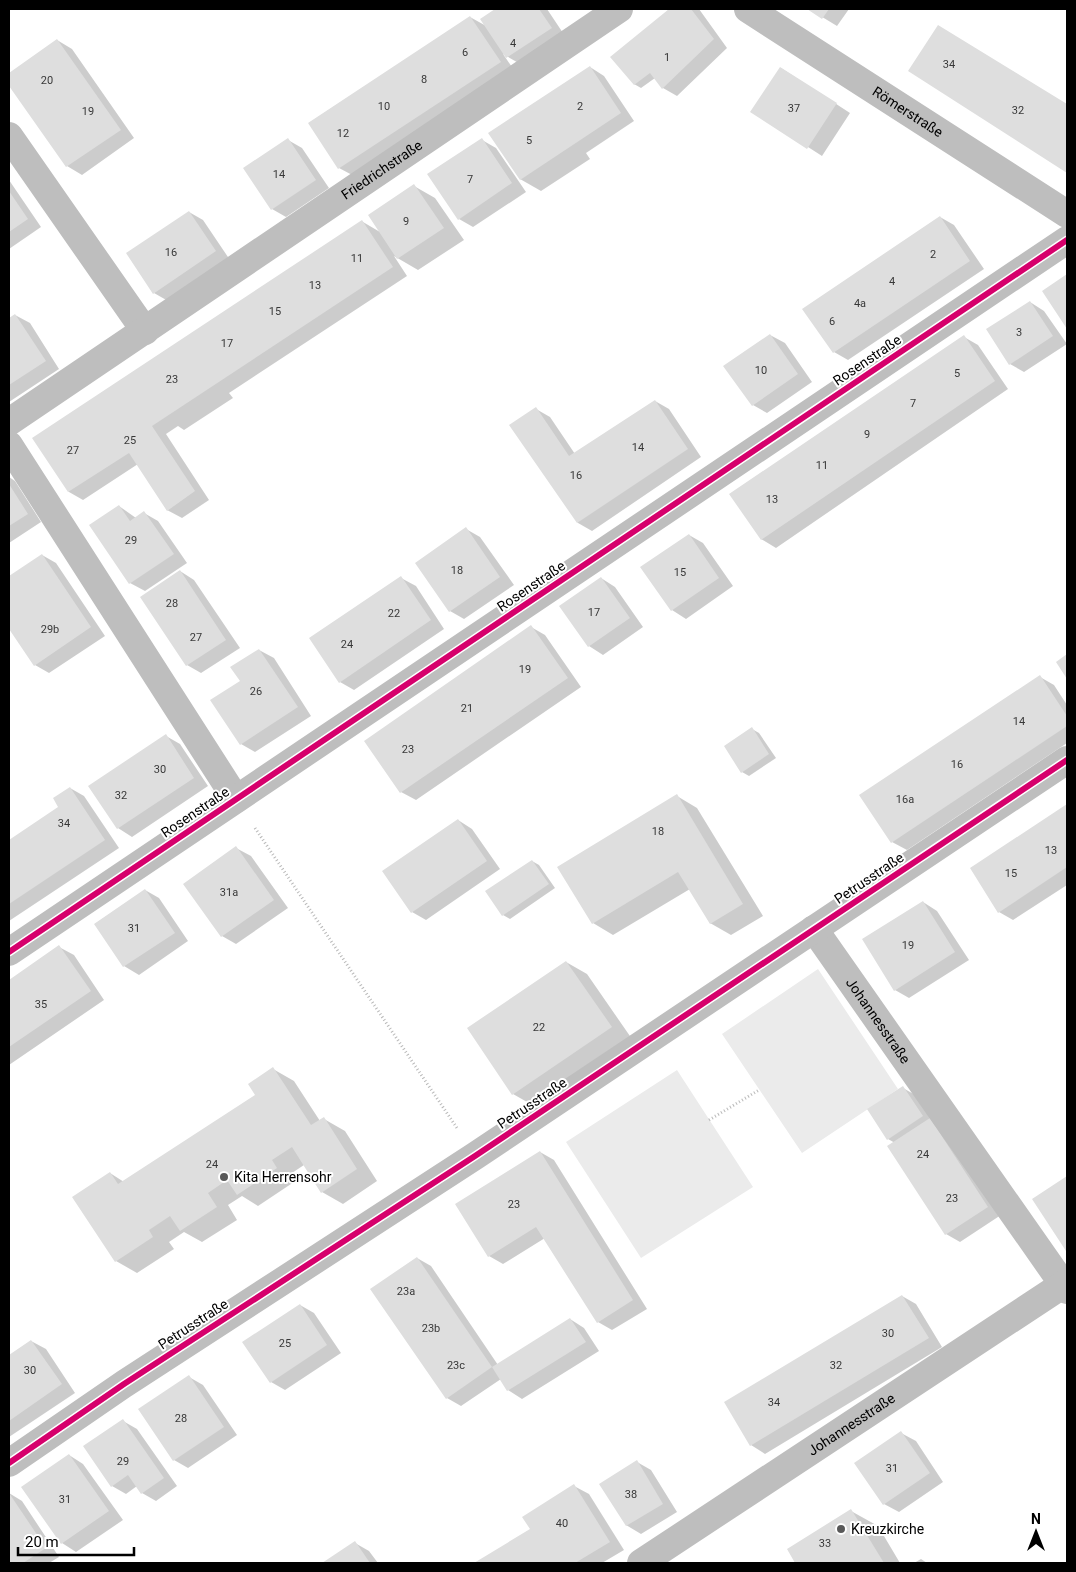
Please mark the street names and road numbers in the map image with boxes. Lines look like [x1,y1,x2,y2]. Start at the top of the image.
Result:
street label: Römerstraße [870,83,946,140]
street label: Friedrichstraße [338,137,425,203]
street label: Rosenstraße [830,331,904,389]
street label: Rosenstraße [494,557,568,615]
street label: Rosenstraße [158,783,232,841]
street label: Petrusstraße [831,849,907,907]
street label: Johannesstraße [843,975,914,1067]
street label: Petrusstraße [494,1074,570,1132]
street label: Petrusstraße [155,1295,231,1353]
street label: Johannesstraße [805,1390,898,1459]

